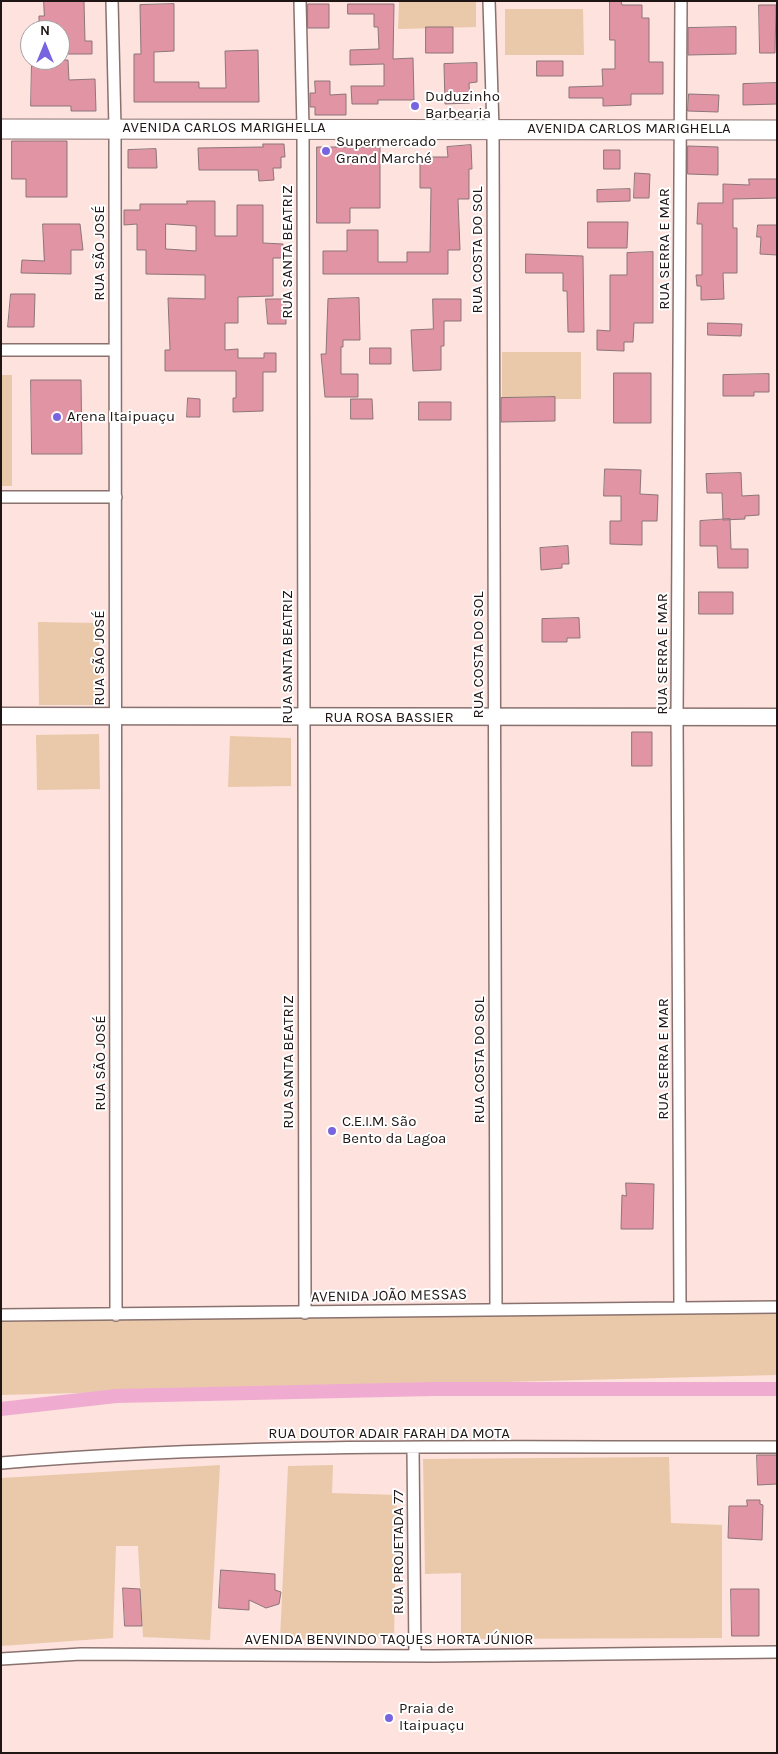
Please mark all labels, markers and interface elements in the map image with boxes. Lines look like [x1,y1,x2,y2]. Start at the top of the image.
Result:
north arrow [20,20,70,70]
text: N [40,22,50,39]
place label: Duduzinho Barbearia [425,88,500,123]
marker: Duduzinho Barbearia [409,100,421,112]
street label: AVENIDA CARLOS MARIGHELLA [122,119,326,137]
street label: AVENIDA CARLOS MARIGHELLA [527,120,731,138]
place label: Supermercado Grand Marché [336,133,436,168]
marker: Supermercado Grand Marché [320,145,332,157]
street label: RUA SANTA BEATRIZ [279,185,297,319]
street label: RUA COSTA DO SOL [469,186,487,314]
street label: RUA SERRA E MAR [656,188,674,310]
street label: RUA SÃO JOSÉ [91,205,109,301]
place label: Arena Itaipuaçu [67,408,175,426]
marker: Arena Itaipuaçu [51,411,63,423]
street label: RUA SANTA BEATRIZ [279,590,297,724]
street label: RUA COSTA DO SOL [470,591,488,719]
street label: RUA SERRA E MAR [654,593,672,715]
street label: RUA SÃO JOSÉ [91,610,109,706]
street label: RUA ROSA BASSIER [324,709,454,727]
street label: RUA SANTA BEATRIZ [280,995,298,1129]
street label: RUA COSTA DO SOL [471,996,489,1124]
street label: RUA SERRA E MAR [655,998,673,1120]
street label: RUA SÃO JOSÉ [92,1015,110,1111]
place label: C.E.I.M. São Bento da Lagoa [342,1113,446,1148]
marker: C.E.I.M. São Bento da Lagoa [326,1125,338,1137]
street label: AVENIDA JOÃO MESSAS [311,1286,467,1306]
street label: RUA DOUTOR ADAIR FARAH DA MOTA [268,1425,510,1443]
street label: RUA PROJETADA 77 [390,1490,408,1614]
street label: AVENIDA BENVINDO TAQUES HORTA JÚNIOR [245,1631,533,1649]
place label: Praia de Itaipuaçu [399,1700,464,1735]
marker: Praia de Itaipuaçu [383,1712,395,1724]

